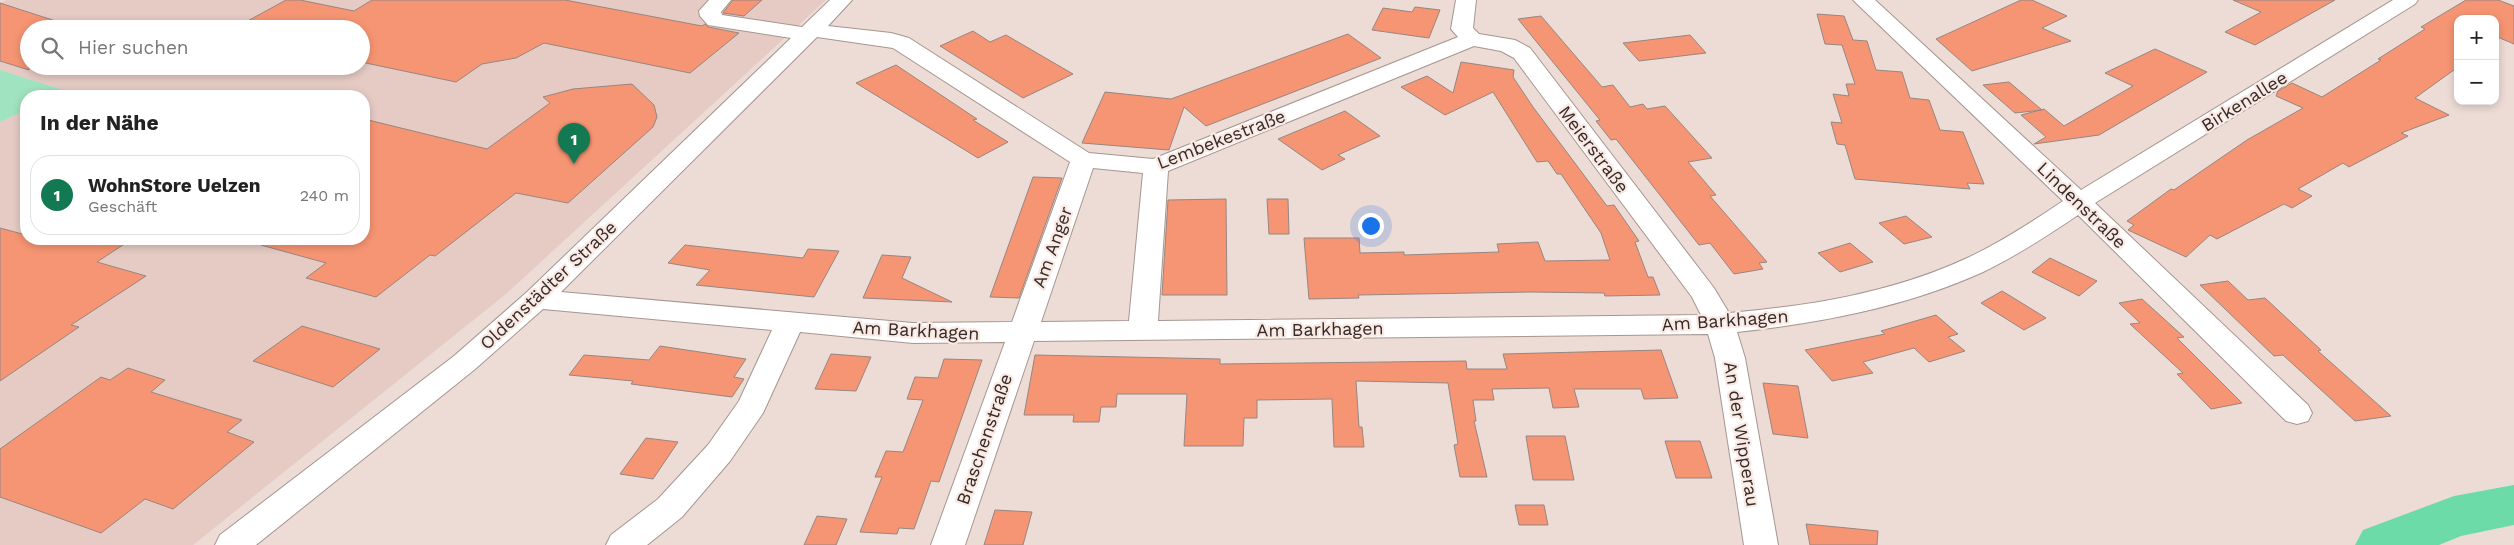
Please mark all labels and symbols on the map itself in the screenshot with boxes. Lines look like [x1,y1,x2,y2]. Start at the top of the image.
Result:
street label: Birkenallee [2197,66,2291,136]
street label: Meierstraße [1554,101,1634,197]
street label: Lembekestraße [1154,105,1288,173]
pin: 1 [558,123,590,164]
street label: Lindenstraße [2033,157,2131,253]
street label: Am Anger [1028,204,1076,290]
your location [1358,213,1384,239]
street label: Oldenstädter Straße [475,216,621,354]
street label: Am Barkhagen [1661,305,1789,335]
street label: Am Barkhagen [852,316,980,344]
street label: Am Barkhagen [1256,317,1384,341]
street label: An der Wipperau [1720,360,1764,508]
street label: Braschenstraße [952,371,1016,507]

